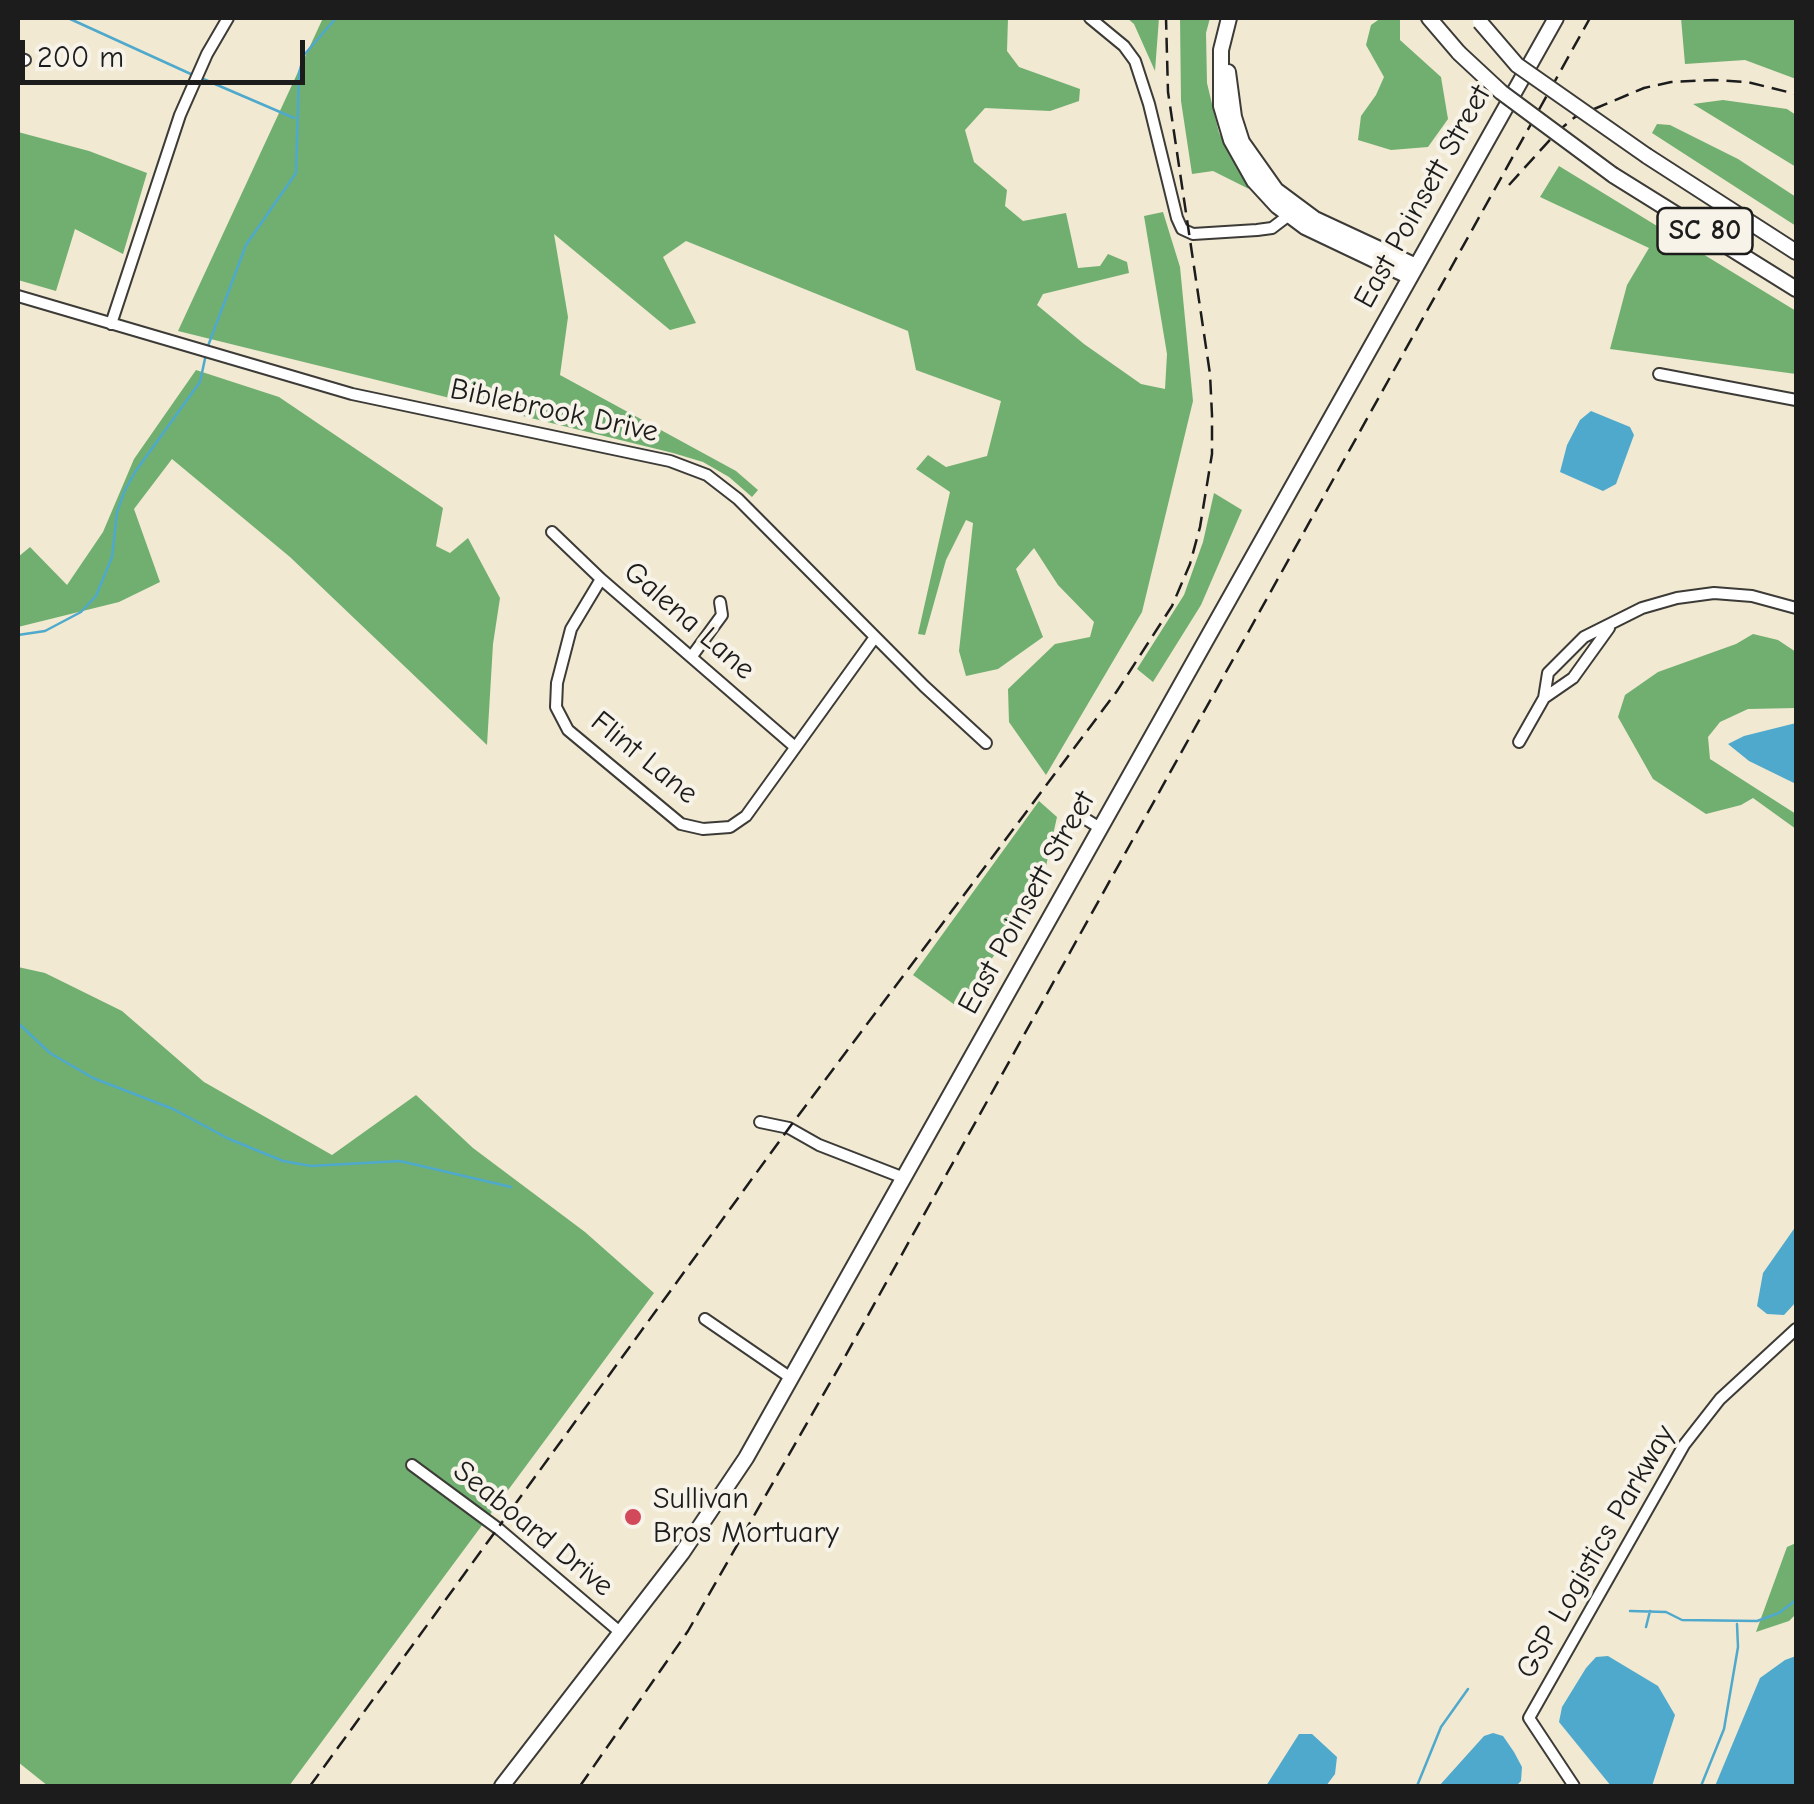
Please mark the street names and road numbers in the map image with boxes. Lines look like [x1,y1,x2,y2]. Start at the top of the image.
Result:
street label: East Poinsett Street [1347,79,1499,315]
road number: SC 80 [1658,208,1752,254]
street label: Biblebrook Drive [447,371,661,451]
street label: Galena Lane [616,554,762,688]
street label: Flint Lane [583,704,705,812]
street label: East Poinsett Street [951,785,1103,1021]
street label: GSP Logistics Parkway [1509,1419,1683,1685]
street label: Seaboard Drive [446,1453,620,1605]

